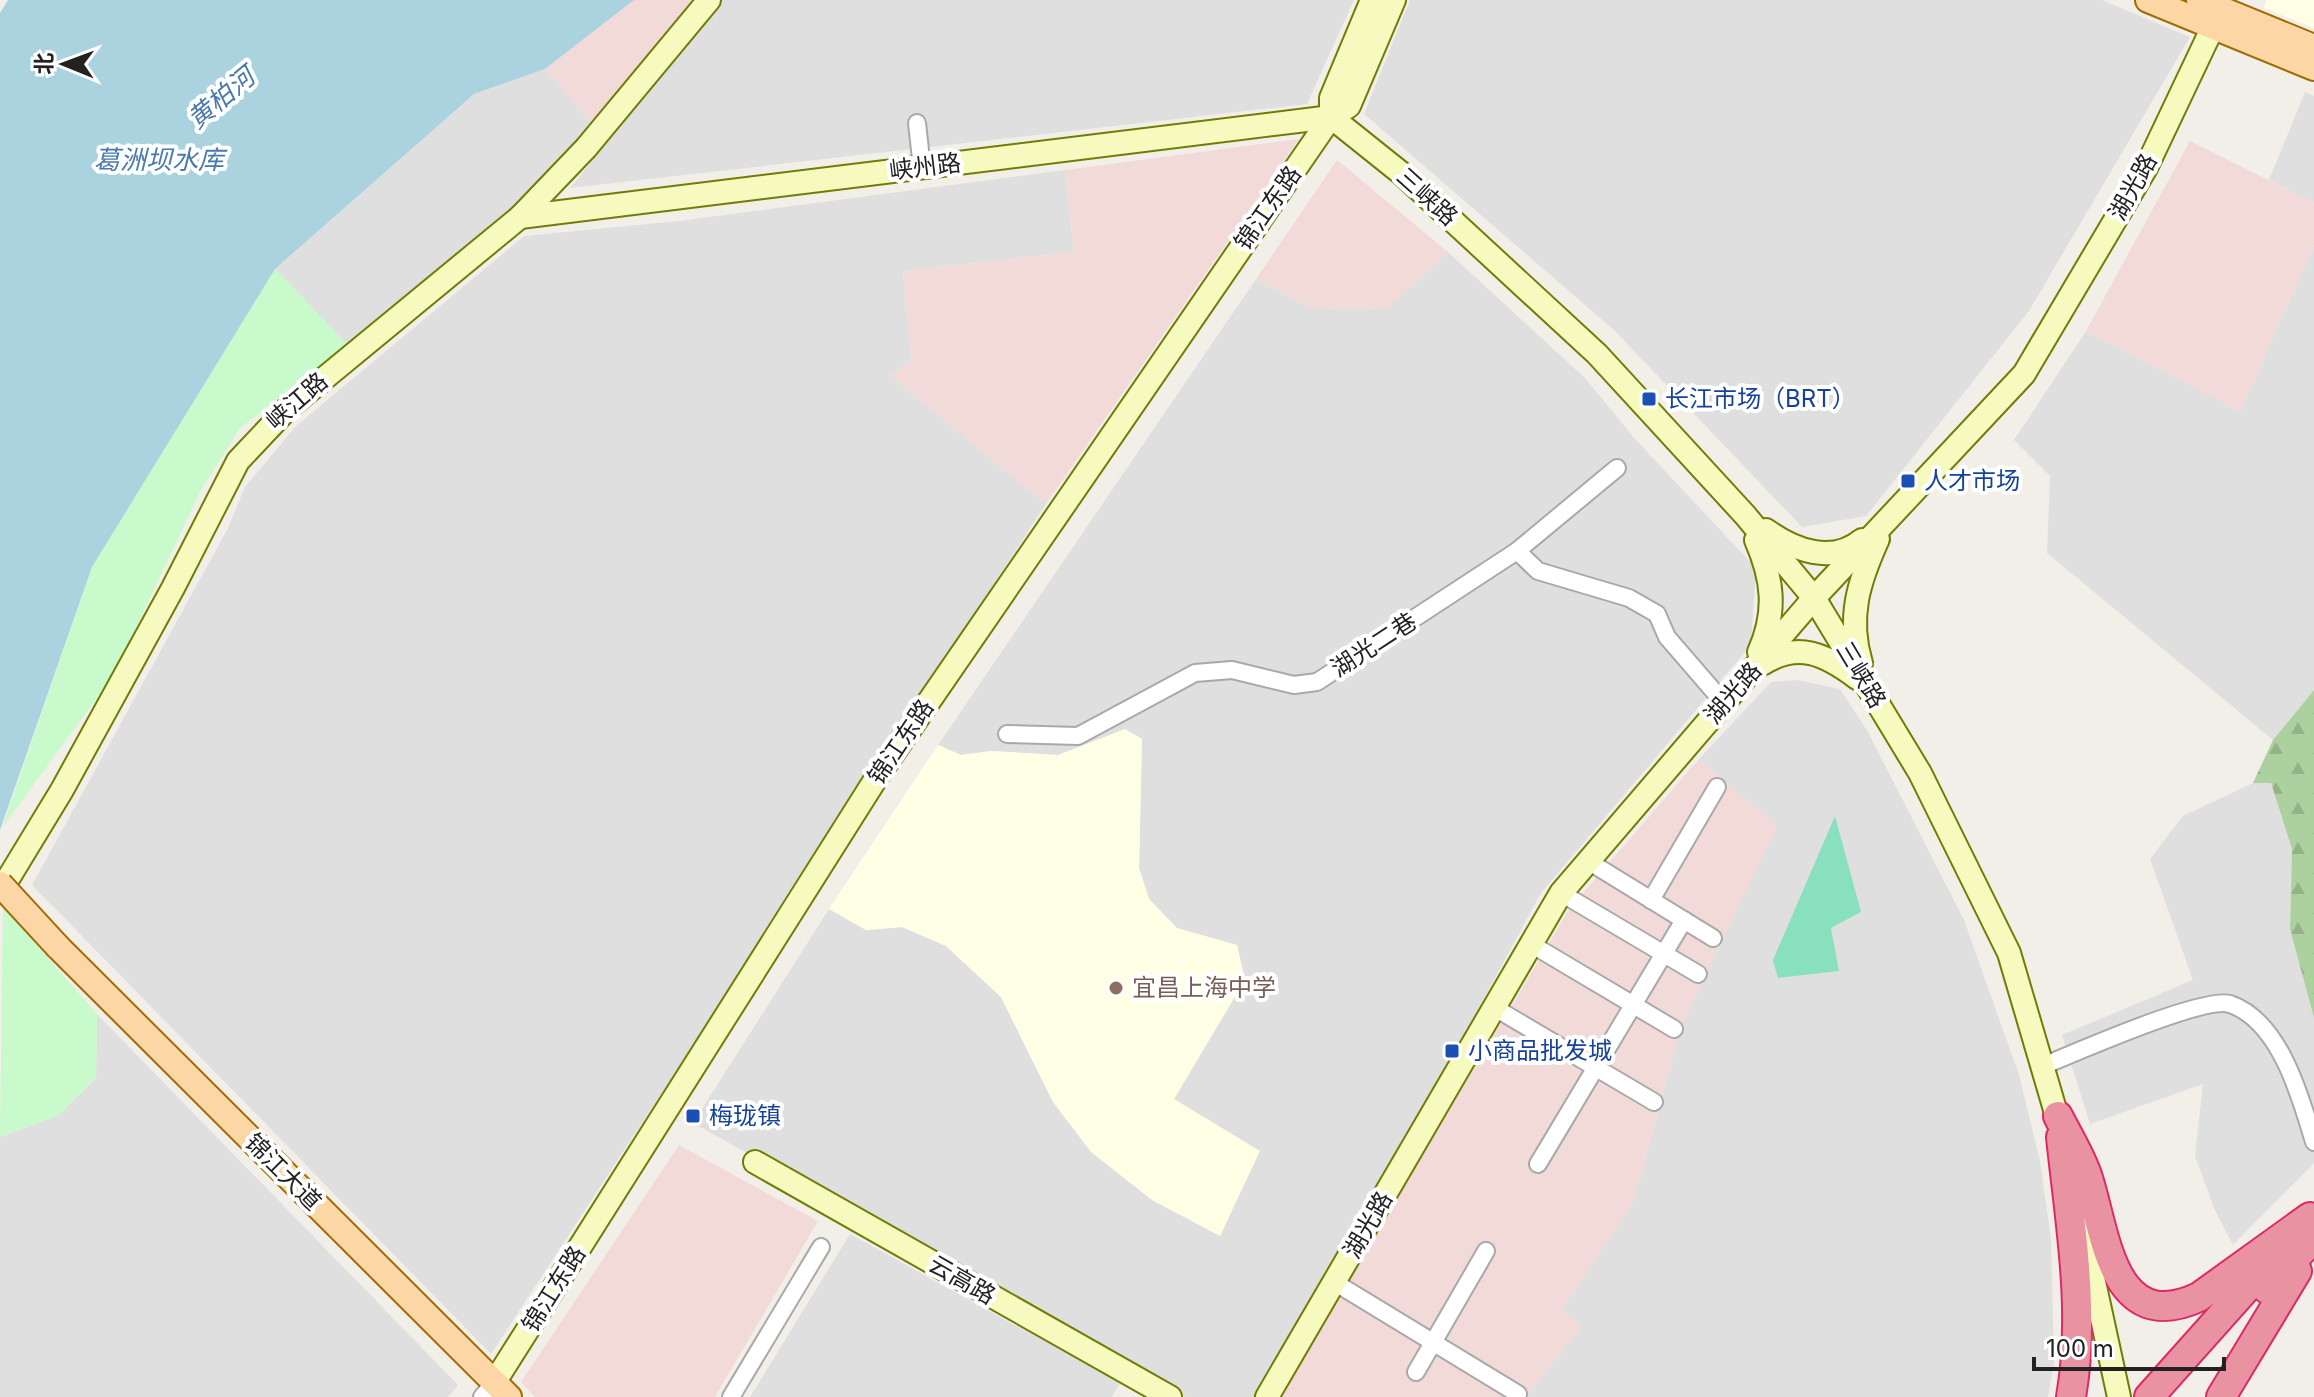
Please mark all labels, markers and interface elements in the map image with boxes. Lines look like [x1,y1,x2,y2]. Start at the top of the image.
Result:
north arrow [24,24,104,104]
text: 北 [31,52,57,75]
water label: 黄柏河 [181,57,264,135]
water label: 葛洲坝水库 [94,144,228,175]
street label: 峡州路 [887,148,962,185]
street label: 湖光路 [2102,148,2163,225]
street label: 锦江东路 [1228,160,1307,255]
street label: 三峡路 [1391,162,1464,231]
street label: 峡江路 [260,366,333,435]
place label: 长江市场（BRT） [1665,384,1856,413]
marker: 长江市场（BRT） [1640,390,1658,408]
place label: 人才市场 [1924,466,2020,495]
marker: 人才市场 [1899,472,1917,490]
street label: 湖光二巷 [1326,606,1422,683]
street label: 三峡路 [1830,636,1892,713]
street label: 湖光路 [1698,656,1767,729]
street label: 锦江东路 [862,694,939,790]
place label: 宜昌上海中学 [1132,973,1276,1002]
marker: 宜昌上海中学 [1107,979,1125,997]
place label: 小商品批发城 [1468,1036,1612,1065]
marker: 小商品批发城 [1443,1042,1461,1060]
place label: 梅珑镇 [709,1101,781,1130]
marker: 梅珑镇 [684,1107,702,1125]
street label: 锦江大道 [239,1127,328,1216]
street label: 湖光路 [1337,1186,1398,1263]
street label: 锦江东路 [516,1240,591,1337]
street label: 云高路 [924,1249,1001,1310]
scale bar [2034,1321,2224,1371]
text: 100 m [2046,1334,2114,1363]

